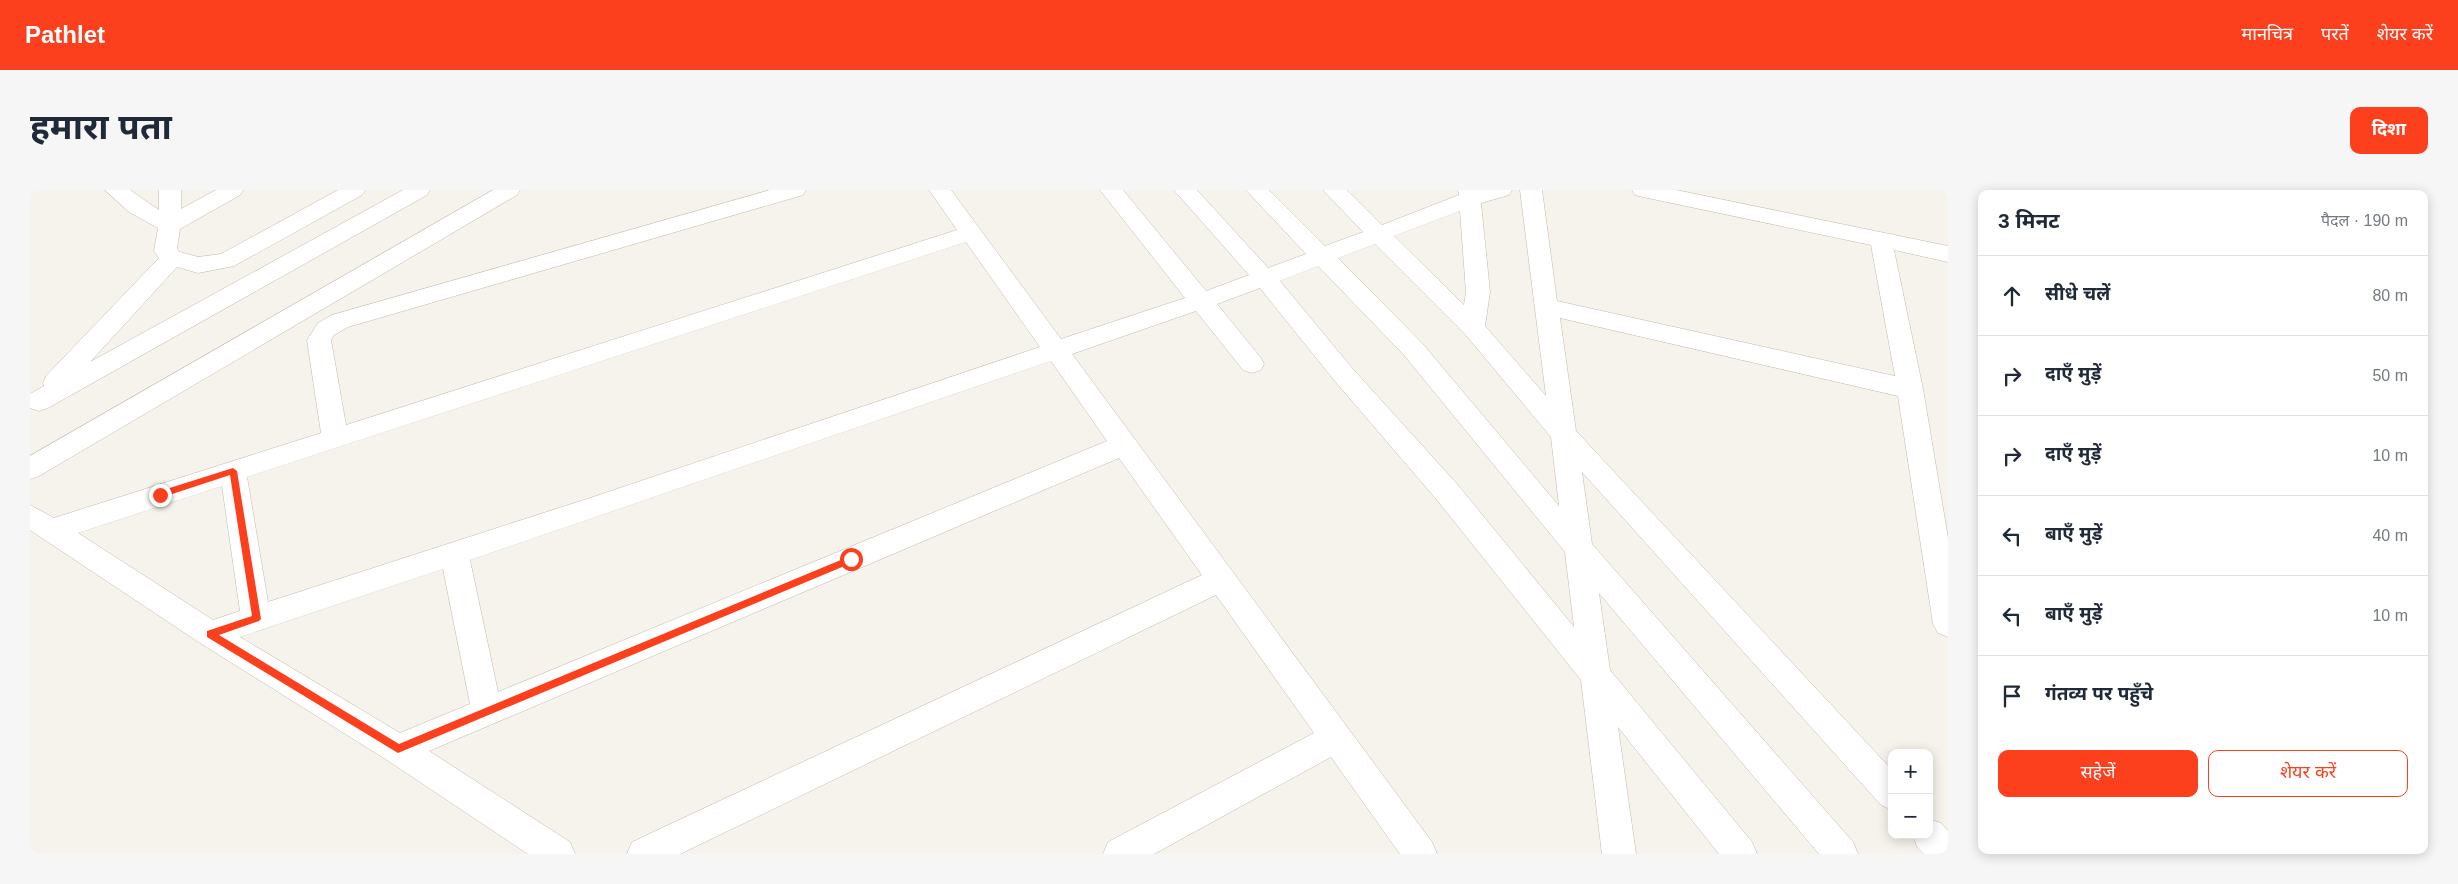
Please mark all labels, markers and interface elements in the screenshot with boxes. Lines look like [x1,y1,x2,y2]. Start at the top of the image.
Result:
text: Pathlet [25,21,105,48]
text: मानचित्र [2241,24,2293,44]
text: परतें [2321,24,2349,44]
text: शेयर करें [2377,24,2433,44]
text: हमारा पता [30,107,172,146]
button: दिशा [2350,107,2428,154]
text: 3 मिनट [1998,209,2060,232]
text: पैदल · 190 m [2321,212,2408,229]
icon: ahead [1998,282,2026,310]
text: सीधे चलें [2045,283,2110,304]
text: 80 m [2372,287,2408,304]
icon: right [1998,362,2026,390]
text: दाएँ मुड़ें [2045,363,2101,384]
text: 50 m [2372,367,2408,384]
icon: right [1998,442,2026,470]
text: दाएँ मुड़ें [2045,443,2101,464]
text: 10 m [2372,447,2408,464]
route end [149,484,172,507]
icon: left [1998,522,2026,550]
text: बाएँ मुड़ें [2045,523,2102,544]
text: 40 m [2372,527,2408,544]
route start [840,548,863,571]
icon: left [1998,602,2026,630]
text: बाएँ मुड़ें [2045,603,2102,624]
text: 10 m [2372,607,2408,624]
icon: arrive [1998,682,2026,710]
text: गंतव्य पर पहुँचे [2045,683,2153,704]
map controls [1888,749,1933,839]
button: + [1888,749,1933,794]
button: सहेजें [1998,750,2198,797]
button: शेयर करें [2208,750,2408,797]
button: − [1888,794,1933,839]

